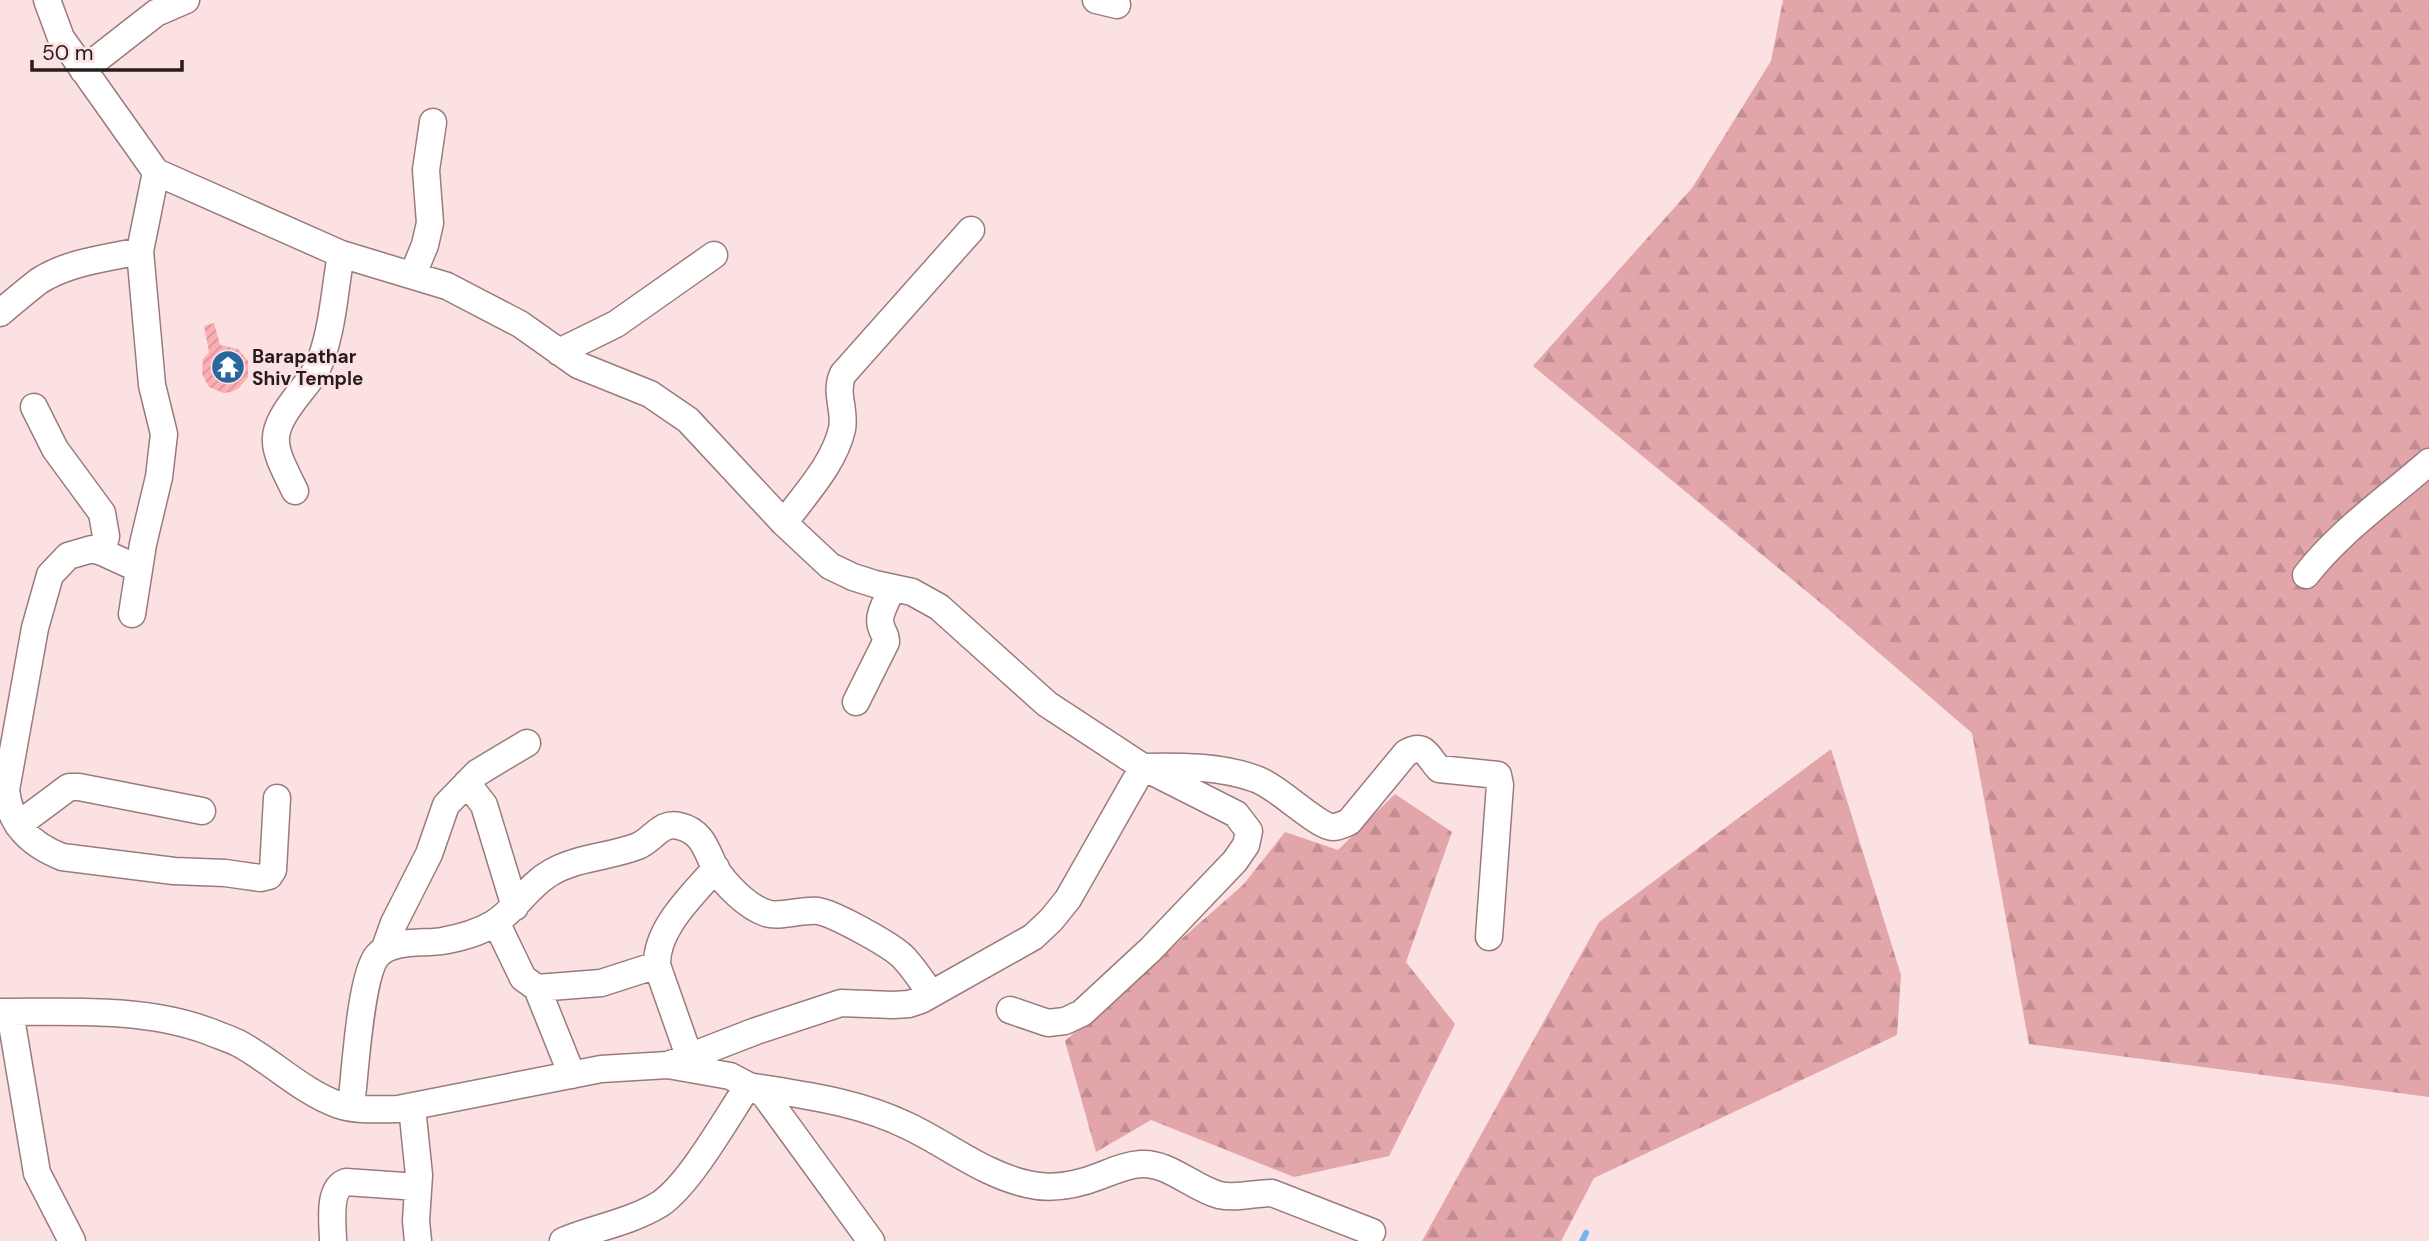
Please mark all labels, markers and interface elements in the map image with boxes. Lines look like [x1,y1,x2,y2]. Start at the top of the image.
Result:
scale bar [32,28,182,72]
text: 50 m [42,39,93,67]
place label: Barapathar Shiv Temple [252,344,364,391]
temple icon: Barapathar Shiv Temple [209,348,247,386]

